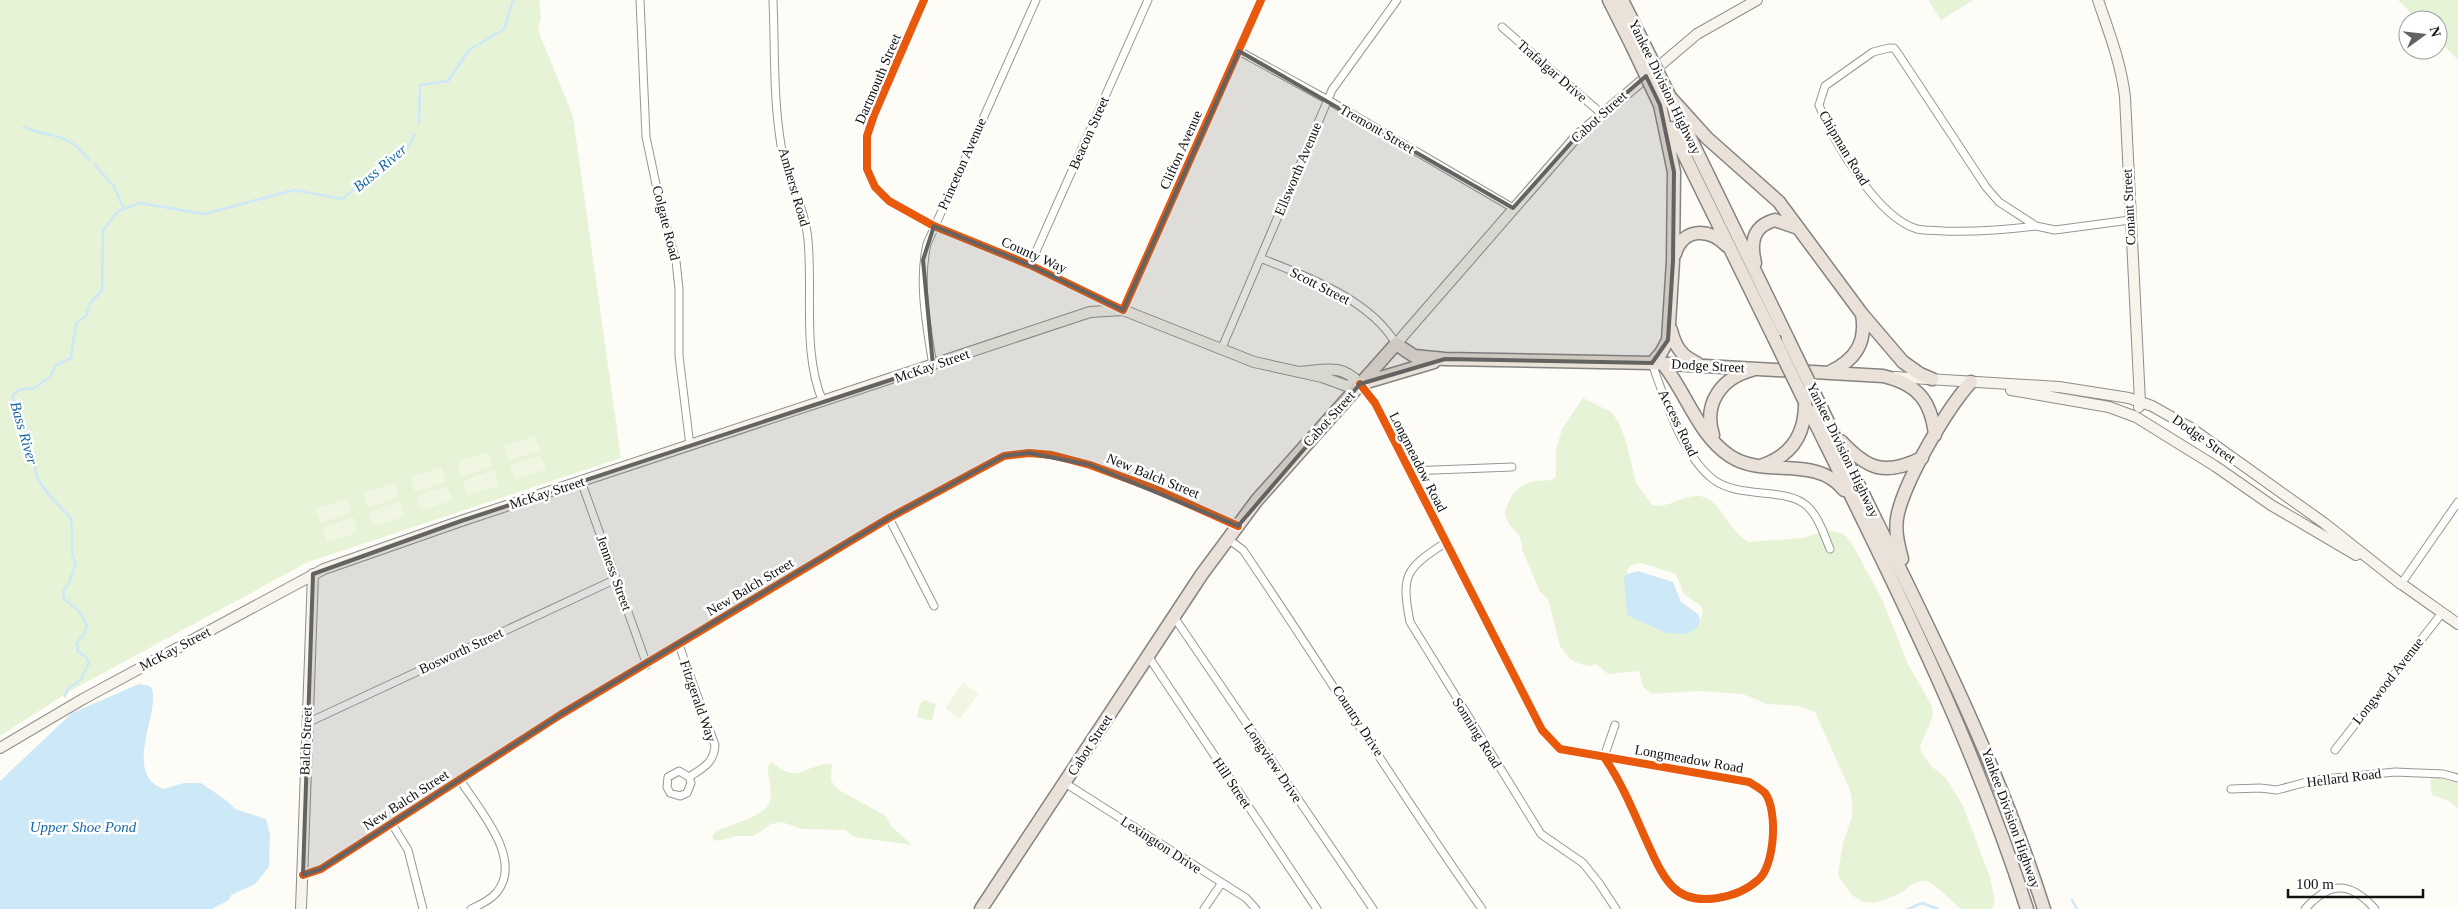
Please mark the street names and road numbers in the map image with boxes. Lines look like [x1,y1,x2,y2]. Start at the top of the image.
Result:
street label: Yankee Division Highway [1626,17,1704,157]
street label: Dartmouth Street [852,31,904,126]
street label: Trafalgar Drive [1514,37,1590,105]
street label: Cabot Street [1568,88,1630,146]
street label: Beacon Street [1066,94,1112,172]
street label: Tremont Street [1337,102,1417,157]
street label: Clifton Avenue [1157,108,1205,192]
street label: Chipman Road [1816,108,1872,188]
street label: Princeton Avenue [935,116,989,212]
street label: Ellsworth Avenue [1272,120,1324,218]
street label: Amherst Road [776,146,812,228]
street label: Conant Street [2120,168,2138,246]
street label: Colgate Road [649,184,683,262]
street label: County Way [999,234,1069,276]
street label: Scott Street [1288,265,1352,307]
street label: McKay Street [893,346,971,386]
street label: Dodge Street [1671,357,1745,375]
street label: Yankee Division Highway [1804,380,1882,520]
street label: Access Road [1655,387,1701,459]
street label: Cabot Street [1300,388,1358,450]
street label: Longmeadow Road [1386,410,1450,514]
street label: Dodge Street [2170,412,2238,466]
street label: New Balch Street [1104,451,1202,501]
street label: McKay Street [508,474,587,512]
street label: Jenness Street [593,533,635,613]
street label: New Balch Street [704,555,796,619]
street label: McKay Street [137,624,213,674]
street label: Bosworth Street [417,625,505,677]
street label: Longwood Avenue [2349,635,2427,727]
street label: Fitzgerald Way [677,658,719,744]
street label: Country Drive [1330,683,1386,759]
street label: Sonning Road [1450,695,1504,771]
street label: Balch Street [297,706,315,776]
street label: Cabot Street [1065,712,1115,778]
street label: Longview Drive [1241,721,1305,805]
street label: Longmeadow Road [1634,742,1744,776]
street label: Yankee Division Highway [1979,746,2043,890]
street label: Hill Street [1210,755,1254,811]
street label: Hellard Road [2306,766,2382,790]
street label: New Balch Street [361,767,452,833]
street label: Lexington Drive [1118,813,1204,877]

